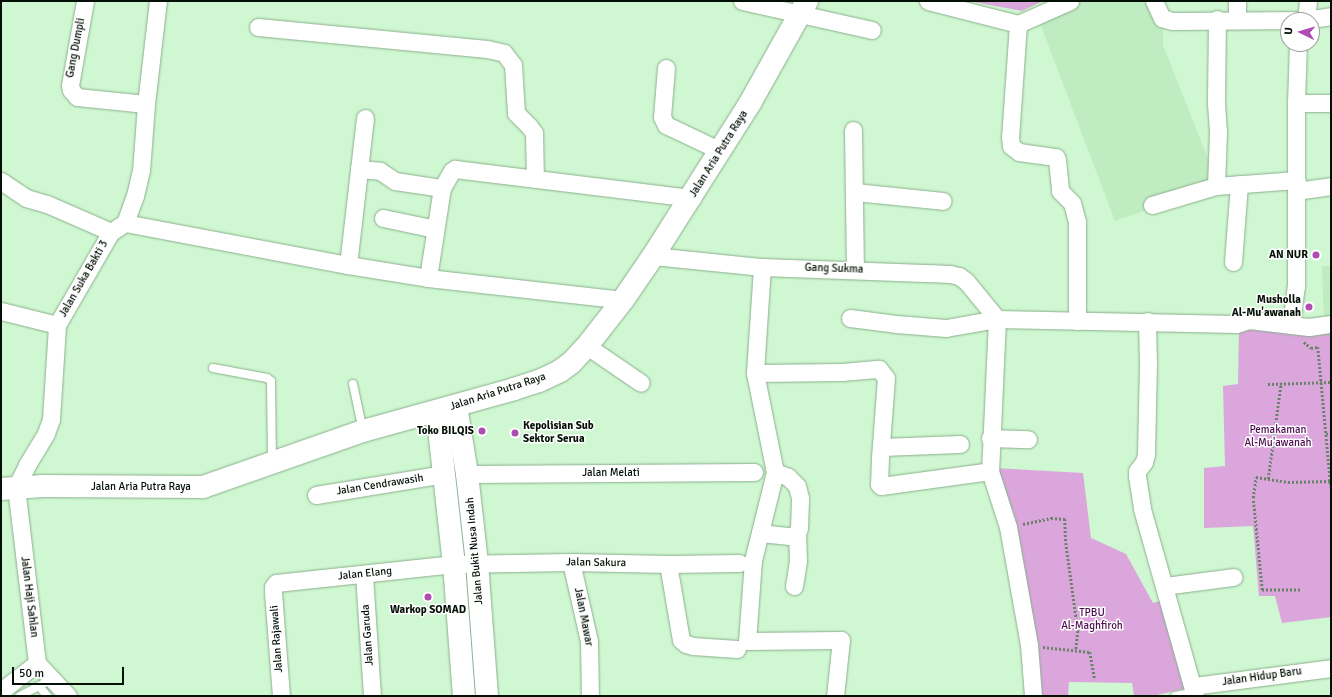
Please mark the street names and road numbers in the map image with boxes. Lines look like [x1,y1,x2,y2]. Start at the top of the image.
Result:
street label: Gang Dumpli [64,17,88,79]
street label: Jalan Aria Putra Raya [687,108,751,200]
street label: Jalan Suka Bakti 3 [57,238,111,320]
street label: Gang Sukma [804,261,864,277]
street label: Jalan Aria Putra Raya [448,370,548,414]
street label: Jalan Melati [582,466,640,480]
street label: Jalan Cendrawasih [336,472,424,498]
street label: Jalan Aria Putra Raya [91,480,191,494]
street label: Jalan Bukit Nusa Indah [464,497,486,605]
street label: Jalan Haji Sahlan [17,556,41,638]
street label: Jalan Sakura [566,556,626,570]
street label: Jalan Elang [337,565,393,583]
street label: Jalan Mawar [571,587,595,647]
street label: Jalan Garuda [359,604,377,666]
street label: Jalan Rajawali [268,605,286,673]
street label: Jalan Hidup Baru [1221,665,1303,689]

